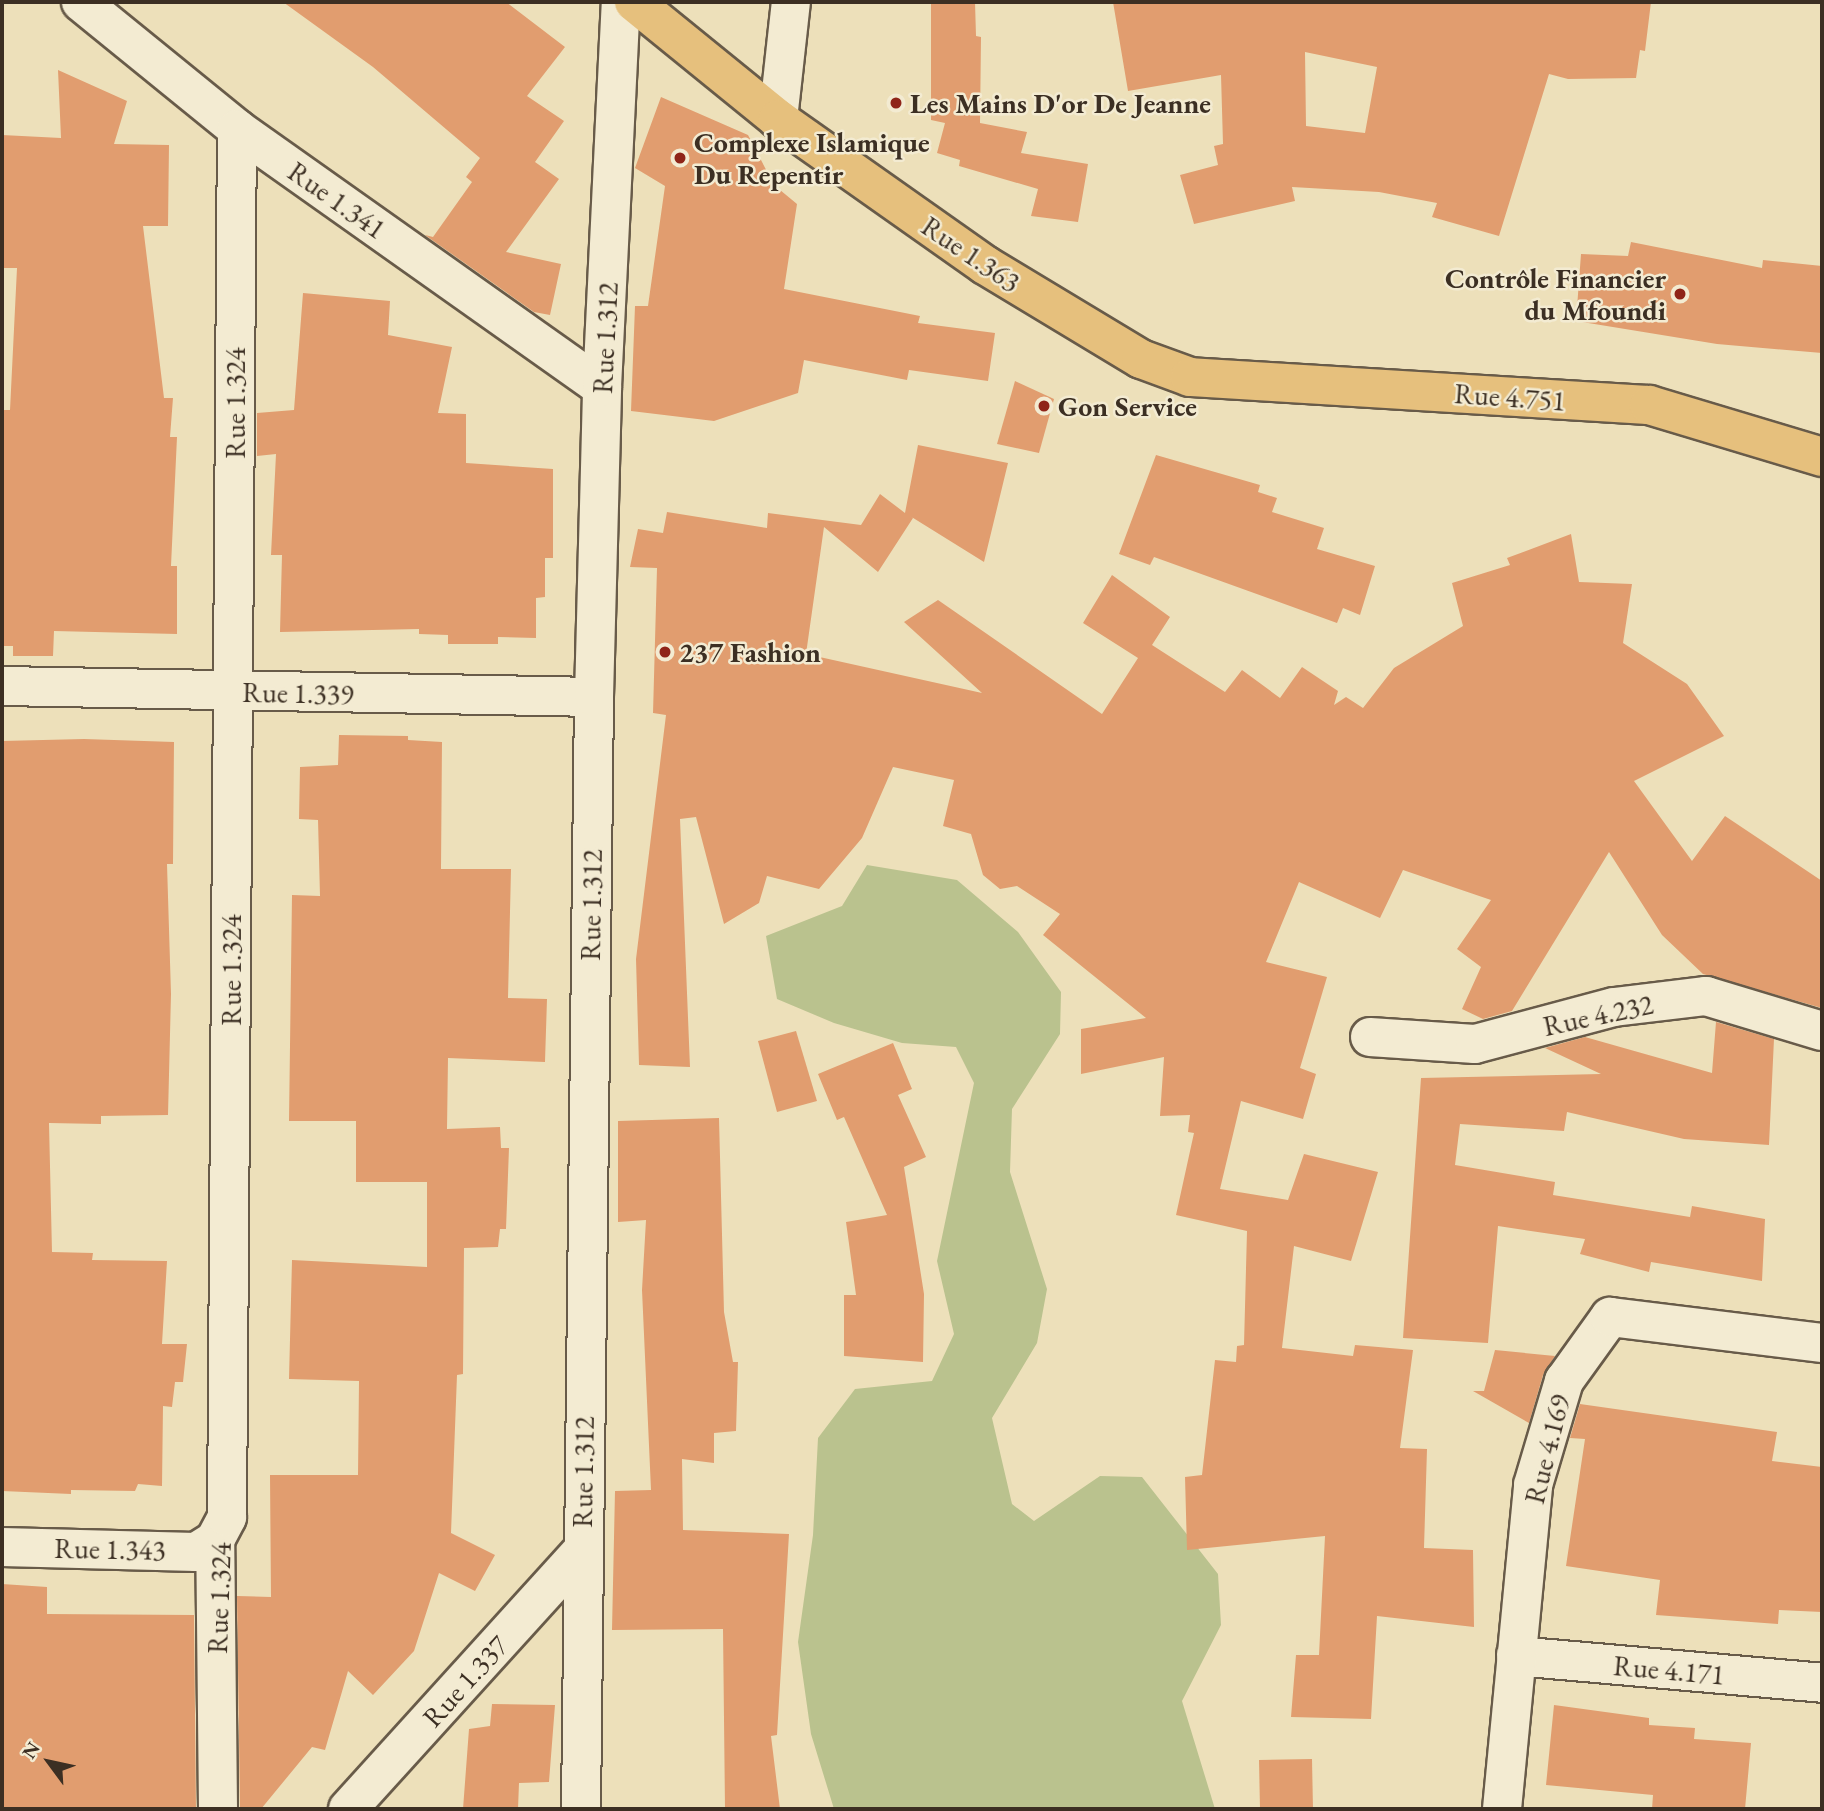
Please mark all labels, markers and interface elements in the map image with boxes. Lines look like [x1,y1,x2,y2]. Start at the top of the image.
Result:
place label: Les Mains D'or De Jeanne [910,86,1211,120]
marker: Les Mains D'or De Jeanne [888,95,904,111]
place label: Complexe Islamique Du Repentir [694,125,930,191]
marker: Complexe Islamique Du Repentir [672,150,688,166]
street label: Rue 1.341 [282,154,392,246]
street label: Rue 1.363 [915,209,1027,299]
place label: Contrôle Financier du Mfoundi [1445,261,1666,327]
street label: Rue 1.312 [585,281,625,395]
marker: Contrôle Financier du Mfoundi [1672,286,1688,302]
street label: Rue 1.324 [218,347,252,459]
street label: Rue 4.751 [1453,376,1567,418]
place label: Gon Service [1058,389,1197,423]
marker: Gon Service [1036,398,1052,414]
place label: 237 Fashion [679,635,821,669]
marker: 237 Fashion [657,644,673,660]
street label: Rue 1.339 [242,675,354,711]
street label: Rue 1.312 [573,849,609,961]
street label: Rue 1.324 [214,914,248,1026]
street label: Rue 4.232 [1540,987,1656,1043]
street label: Rue 4.169 [1517,1391,1577,1507]
street label: Rue 1.312 [565,1416,601,1528]
street label: Rue 1.343 [54,1531,166,1567]
street label: Rue 1.324 [200,1542,238,1654]
street label: Rue 1.337 [415,1628,515,1734]
street label: Rue 4.171 [1612,1648,1726,1692]
north arrow [14,1727,84,1797]
text: N [16,1737,46,1764]

